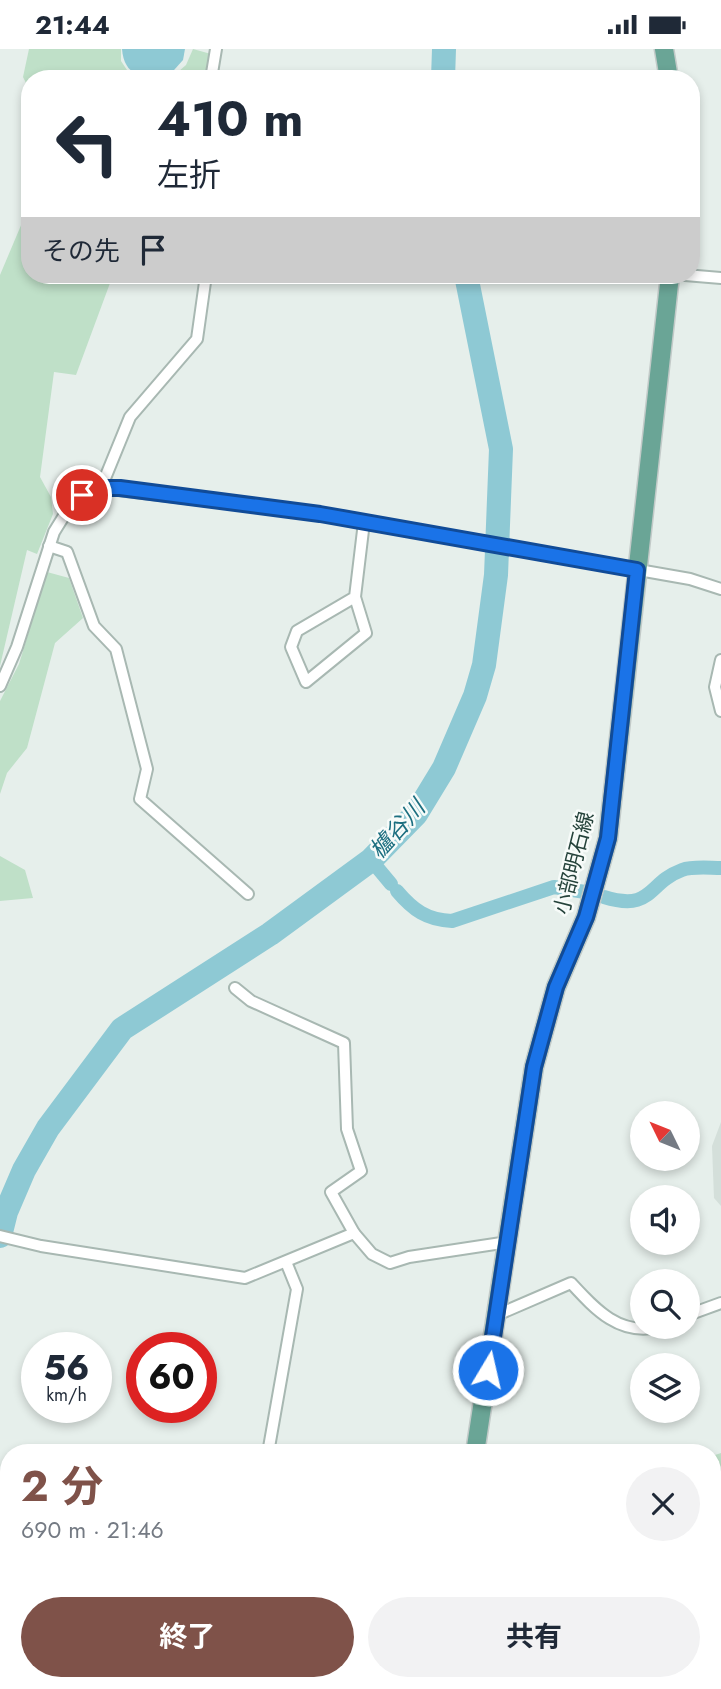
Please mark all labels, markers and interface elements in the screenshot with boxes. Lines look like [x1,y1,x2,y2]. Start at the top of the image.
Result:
text: 21:44 [35,6,110,44]
text: 410 m [157,84,303,154]
icon: left [42,98,133,189]
text: 左折 [157,152,221,198]
icon: arrive [134,231,172,269]
text: その先 [42,232,120,270]
pin [52,465,112,525]
icon: arrive [63,476,101,514]
water label: 櫨谷川 [361,790,435,866]
street label: 小部明石線 [547,808,601,918]
north arrow [630,1101,700,1171]
map controls [630,1101,700,1423]
button: sound [630,1185,700,1255]
button: search [630,1269,700,1339]
speed limit sign: 60 [126,1332,217,1423]
position arrow [451,1333,525,1407]
text: 56 [44,1343,90,1393]
button: layers [630,1353,700,1423]
text: km/h [46,1382,87,1408]
text: 2 分 [21,1456,103,1517]
button: close [626,1467,700,1541]
text: 690 m · 21:46 [21,1513,164,1547]
button: 終了 [21,1597,354,1677]
button: 共有 [368,1597,700,1677]

